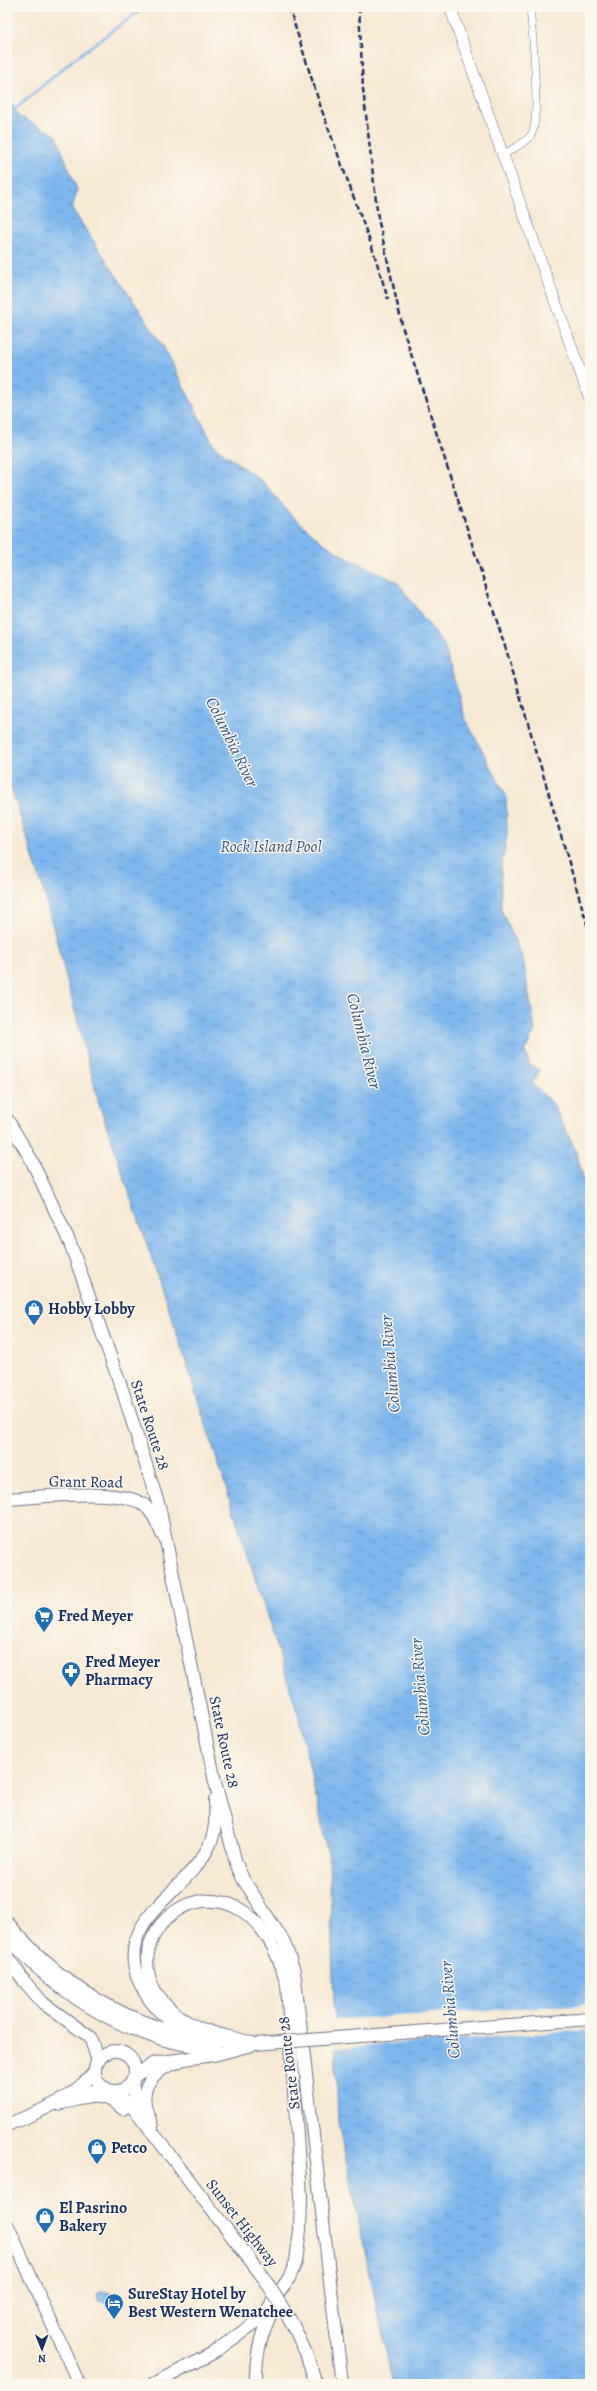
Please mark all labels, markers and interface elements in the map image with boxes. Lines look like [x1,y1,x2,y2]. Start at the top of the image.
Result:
water label: Columbia River [200,693,264,792]
water label: Rock Island Pool [220,835,322,858]
water label: Columbia River [341,991,387,1092]
shop icon: Hobby Lobby [23,1298,45,1326]
place label: Hobby Lobby [48,1298,135,1320]
water label: Columbia River [374,1313,406,1414]
street label: State Route 28 [125,1377,175,1473]
street label: Grant Road [49,1470,124,1494]
supermarket icon: Fred Meyer [33,1605,55,1633]
place label: Fred Meyer [58,1605,134,1627]
water label: Columbia River [404,1636,436,1737]
place label: Fred Meyer Pharmacy [85,1651,161,1691]
pharmacy icon: Fred Meyer Pharmacy [60,1660,82,1688]
street label: State Route 28 [203,1694,245,1790]
water label: Columbia River [434,1959,466,2060]
street label: State Route 28 [272,2015,306,2111]
shop icon: Petco [86,2137,108,2165]
place label: Petco [111,2137,147,2159]
street label: Sunset Highway [201,2174,284,2272]
place label: El Pasrino Bakery [59,2197,127,2237]
shop icon: El Pasrino Bakery [34,2206,56,2234]
place label: SureStay Hotel by Best Western Wenatchee [128,2283,293,2323]
hotel icon: SureStay Hotel by Best Western Wenatchee [103,2292,125,2320]
north arrow [22,2329,62,2369]
text: N [38,2351,46,2366]

